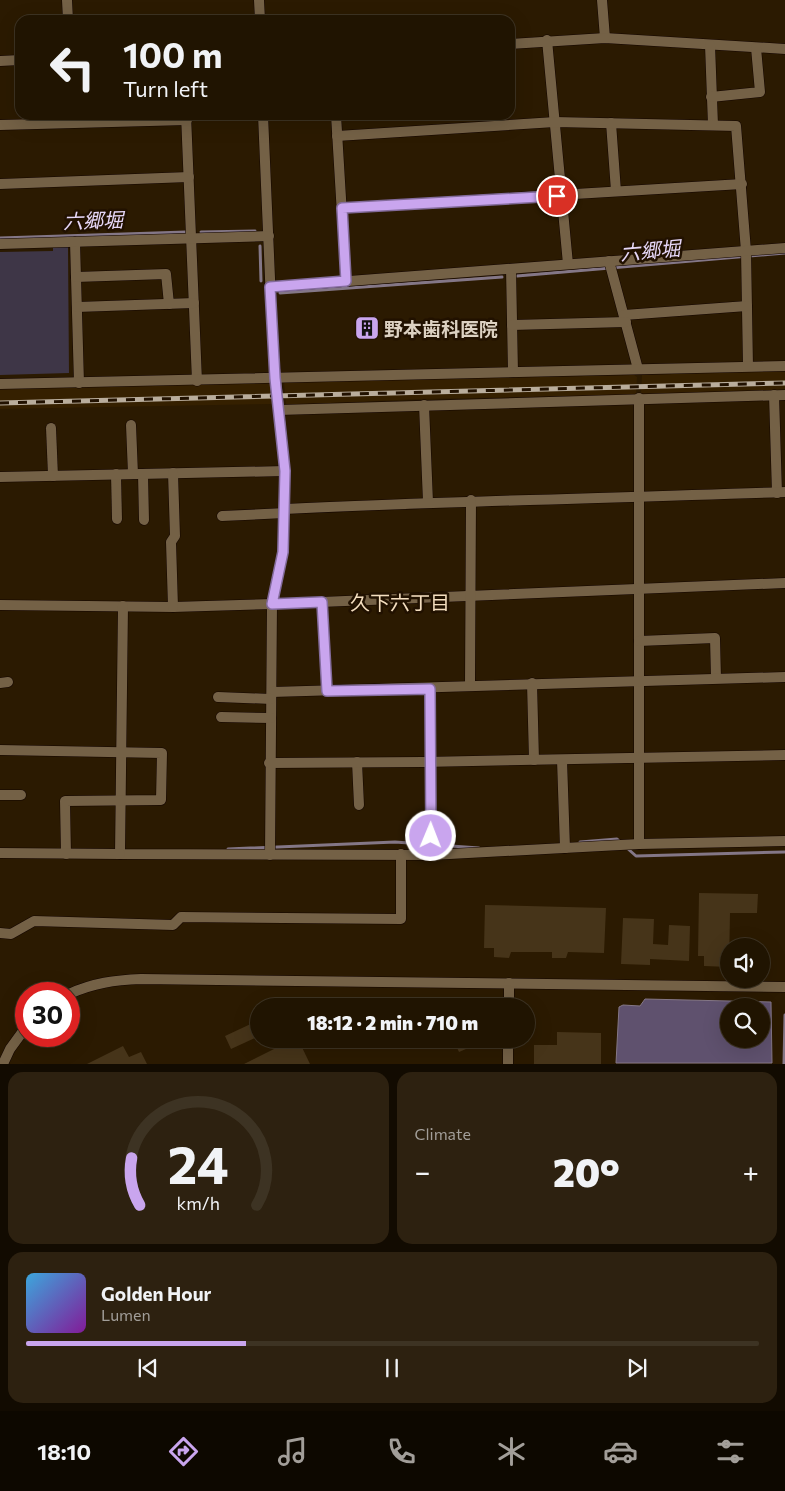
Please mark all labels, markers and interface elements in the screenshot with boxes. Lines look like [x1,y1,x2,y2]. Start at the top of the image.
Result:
text: 100 m [123,32,223,75]
icon: left [40,35,105,100]
text: Turn left [123,75,208,102]
pin [536,175,578,217]
icon: arrive [543,182,571,210]
water label: 六郷堀 [63,207,126,233]
water label: 六郷堀 [619,235,684,265]
building icon: 野本歯科医院 [354,315,380,341]
place label: 野本歯科医院 [384,317,498,340]
district label: 久下六丁目 [350,590,450,614]
position arrow [404,809,456,861]
map controls [720,938,770,1048]
button: sound [720,938,770,988]
speed limit sign: 30 [15,982,80,1047]
button: search [720,998,770,1048]
text: 18:12 · 2 min · 710 m [307,1011,478,1034]
text: Climate [415,1124,471,1143]
text: 24 [168,1131,229,1195]
text: 20° [553,1148,620,1195]
text: − [415,1154,430,1188]
text: + [743,1154,759,1188]
text: km/h [177,1192,220,1214]
text: Golden Hour [101,1282,211,1305]
text: Lumen [101,1305,151,1324]
icon: previous [134,1354,162,1382]
icon: pause [378,1354,406,1382]
icon: next [623,1354,651,1382]
icon: directions [166,1434,201,1469]
icon: music [275,1434,310,1469]
icon: phone [384,1434,419,1469]
icon: climate [494,1434,529,1469]
icon: car [603,1434,638,1469]
icon: filters [713,1434,748,1469]
text: 18:10 [37,1438,91,1465]

